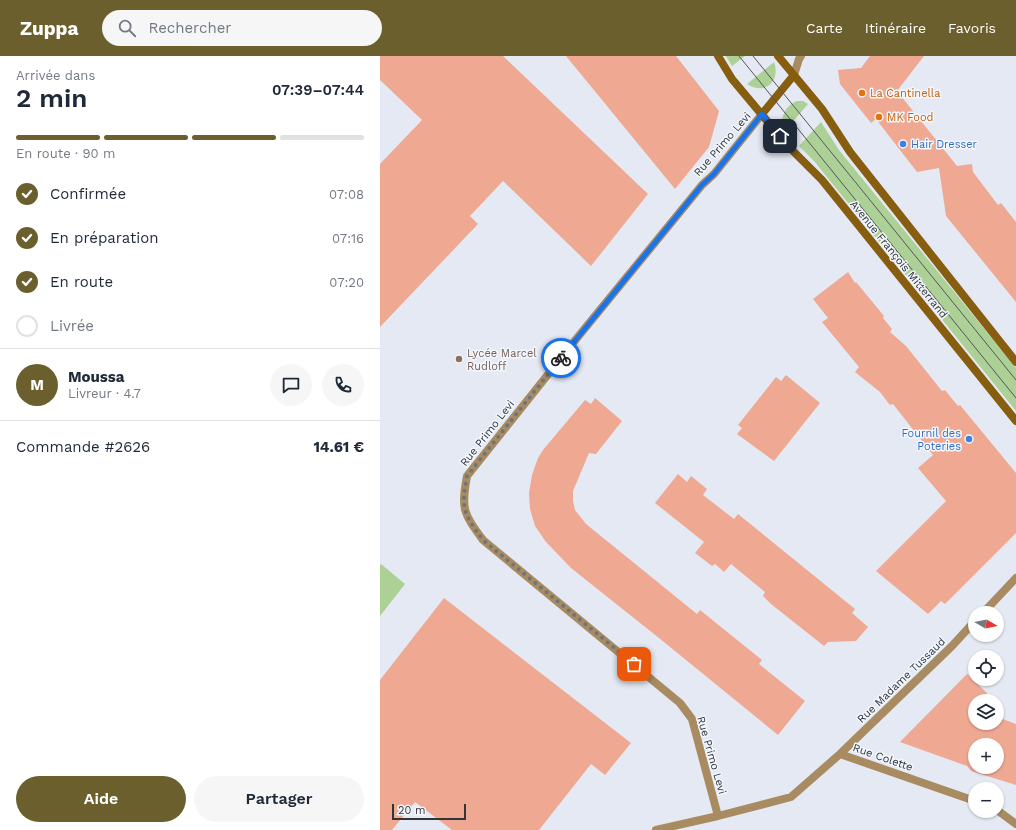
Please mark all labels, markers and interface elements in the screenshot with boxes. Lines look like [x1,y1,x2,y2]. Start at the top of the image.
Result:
search box [102,10,382,46]
text: Zuppa [20,17,78,40]
icon: search [116,17,138,39]
text: Rechercher [148,19,231,37]
text: Carte [806,20,843,36]
text: Itinéraire [865,20,926,36]
text: Favoris [948,20,996,36]
text: Arrivée dans [16,68,95,83]
text: 07:39–07:44 [272,81,364,99]
text: 2 min [16,83,87,113]
place label: La Cantinella [870,87,940,100]
marker: La Cantinella [857,88,867,98]
street label: Rue Primo Levi [691,110,754,179]
place label: MK Food [887,111,933,124]
marker: MK Food [874,112,884,122]
pin [763,119,797,153]
icon: home [769,125,791,147]
place label: Hair Dresser [911,138,978,151]
marker: Hair Dresser [898,139,908,149]
text: En route · 90 m [16,146,115,161]
icon: check [16,183,38,205]
text: Confirmée [50,185,126,203]
text: 07:08 [329,187,364,202]
street label: Avenue François Mitterrand [847,198,950,321]
icon: check [16,227,38,249]
text: En préparation [50,229,158,247]
text: 07:16 [332,231,364,246]
icon: check [16,271,38,293]
text: En route [50,273,113,291]
text: 07:20 [329,275,364,290]
text: Livrée [50,317,94,335]
courier [541,338,581,378]
place label: Lycée Marcel Rudloff [467,347,537,373]
icon: bike [550,347,572,369]
marker: Lycée Marcel Rudloff [454,354,464,364]
button: chat [270,364,312,406]
button: phone [322,364,364,406]
text: Moussa [68,368,125,386]
text: M [30,376,44,394]
text: Livreur · 4.7 [68,386,141,401]
street label: Rue Primo Levi [458,398,517,469]
place label: Fournil des Poteries [902,427,961,453]
marker: Fournil des Poteries [964,434,974,444]
text: Commande #2626 [16,438,150,456]
text: 14.61 € [313,438,364,456]
north arrow [968,606,1004,642]
map controls [968,606,1004,818]
street label: Rue Madame Tussaud [855,635,948,726]
pin [617,647,651,681]
button: locate [968,650,1004,686]
icon: bag [623,653,645,675]
button: layers [968,694,1004,730]
street label: Rue Primo Levi [694,715,729,796]
button: + [968,738,1004,774]
street label: Rue Colette [851,741,915,774]
button: Aide [16,776,186,822]
button: Partager [194,776,364,822]
button: − [968,782,1004,818]
scale bar [392,802,466,821]
text: 20 m [398,804,426,817]

